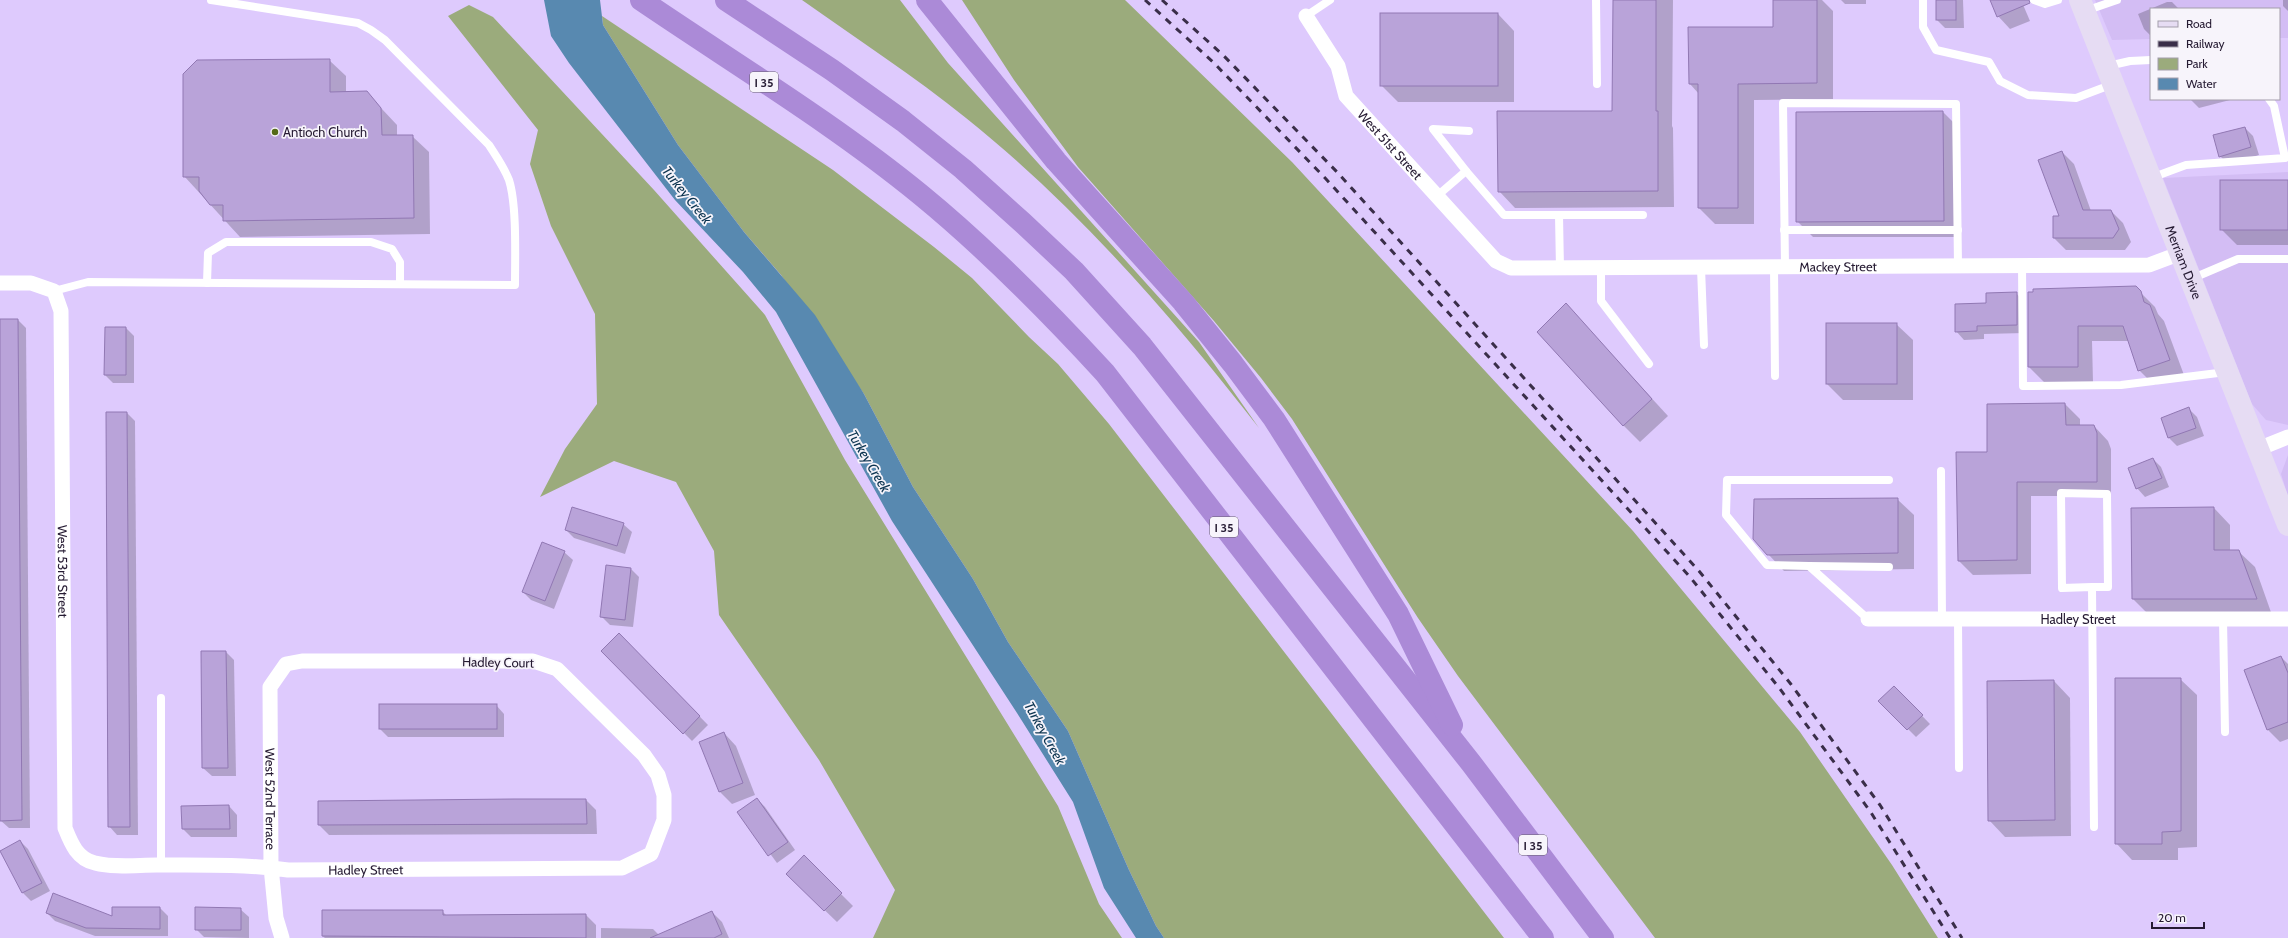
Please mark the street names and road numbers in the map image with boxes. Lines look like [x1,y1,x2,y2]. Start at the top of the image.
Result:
road number: I 35 [750,72,778,92]
street label: West 51st Street [1354,106,1426,183]
street label: Merriam Drive [2162,223,2206,302]
street label: Mackey Street [1799,258,1878,275]
road number: I 35 [1210,517,1238,537]
street label: West 53rd Street [55,525,71,619]
street label: Hadley Street [2040,611,2116,627]
street label: Hadley Court [462,653,535,671]
street label: West 52nd Terrace [262,748,279,850]
road number: I 35 [1519,835,1547,855]
street label: Hadley Street [328,861,404,878]

